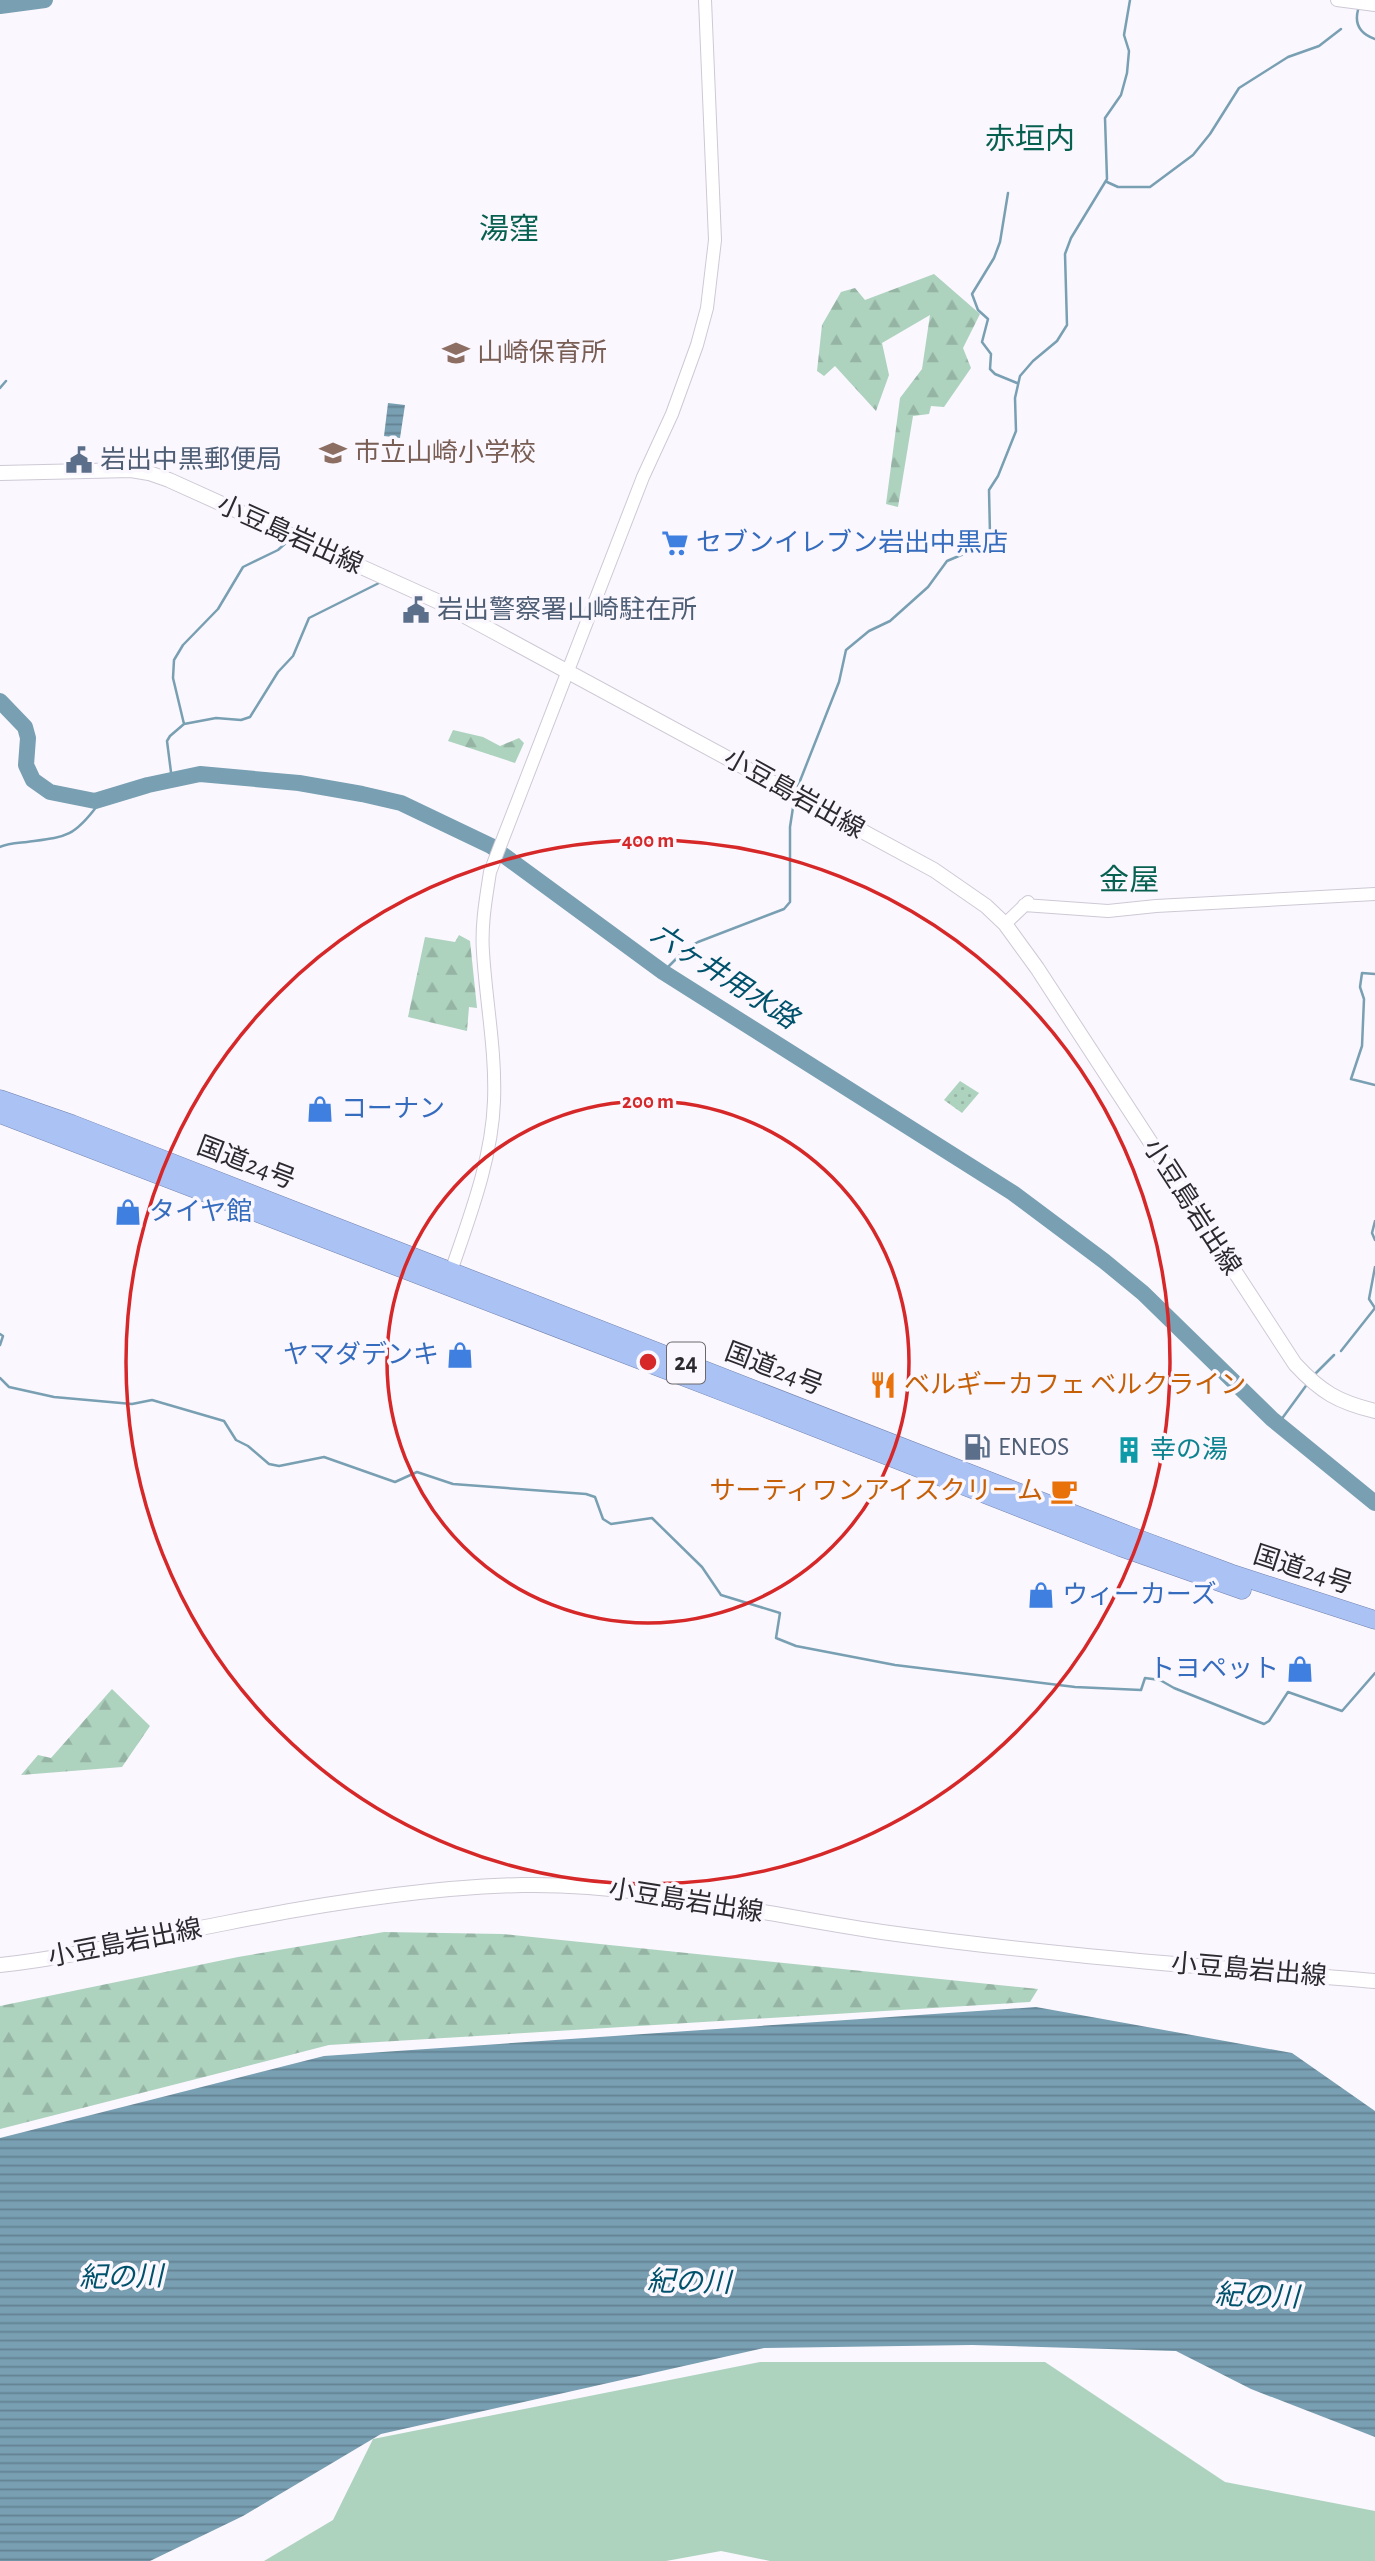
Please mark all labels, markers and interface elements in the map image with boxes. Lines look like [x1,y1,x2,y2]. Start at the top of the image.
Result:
district label: 赤垣内 [985,123,1075,155]
district label: 湯窪 [479,213,539,245]
school or university icon: 山崎保育所 [441,338,471,368]
place label: 山崎保育所 [477,339,607,366]
school or university icon: 市立山崎小学校 [318,438,348,468]
place label: 市立山崎小学校 [354,438,536,466]
public building icon: 岩出中黒郵便局 [64,445,94,475]
place label: 岩出中黒郵便局 [100,446,282,473]
street label: 小豆島岩出線 [213,490,367,579]
supermarket icon: セブンイレブン岩出中黒店 [660,528,690,558]
place label: セブンイレブン岩出中黒店 [696,528,1008,556]
public building icon: 岩出警察署山崎駐在所 [401,595,431,625]
place label: 岩出警察署山崎駐在所 [437,596,697,623]
street label: 小豆島岩出線 [719,743,869,843]
text: 400 m [622,830,674,851]
district label: 金屋 [1099,864,1159,896]
water label: 六ヶ井用水路 [646,918,805,1036]
text: 200 m [622,1091,674,1112]
shop icon: コーナン [305,1094,335,1124]
place label: コーナン [341,1096,445,1122]
street label: 国道24号 [194,1132,299,1193]
street label: 小豆島岩出線 [1139,1133,1247,1280]
shop icon: タイヤ館 [113,1197,143,1227]
place label: タイヤ館 [149,1198,252,1225]
street label: 国道24号 [722,1338,827,1399]
place label: ヤマダデンキ [283,1340,439,1368]
shop icon: ヤマダデンキ [445,1340,475,1370]
road number: 24 [667,1343,705,1384]
centre of rings [636,1350,660,1374]
restaurant icon: ベルギーカフェ ベルクライン [868,1370,898,1400]
place label: ベルギーカフェ ベルクライン [904,1370,1246,1398]
fuel station icon: ENEOS [962,1432,992,1462]
place label: ENEOS [998,1434,1069,1460]
building icon: 幸の湯 [1114,1435,1144,1465]
place label: 幸の湯 [1150,1436,1228,1463]
cafe icon: サーティワンアイスクリーム [1049,1476,1079,1506]
place label: サーティワンアイスクリーム [709,1478,1043,1504]
street label: 国道24号 [1250,1541,1356,1598]
shop icon: ウィーカーズ [1026,1580,1056,1610]
place label: ウィーカーズ [1062,1580,1217,1608]
shop icon: トヨペット [1285,1654,1315,1684]
place label: トヨペット [1149,1656,1279,1682]
street label: 小豆島岩出線 [607,1874,765,1926]
street label: 小豆島岩出線 [46,1913,204,1971]
street label: 小豆島岩出線 [1170,1948,1328,1990]
water label: 紀の川 [79,2261,166,2293]
water label: 紀の川 [647,2266,734,2298]
water label: 紀の川 [1215,2280,1303,2313]

